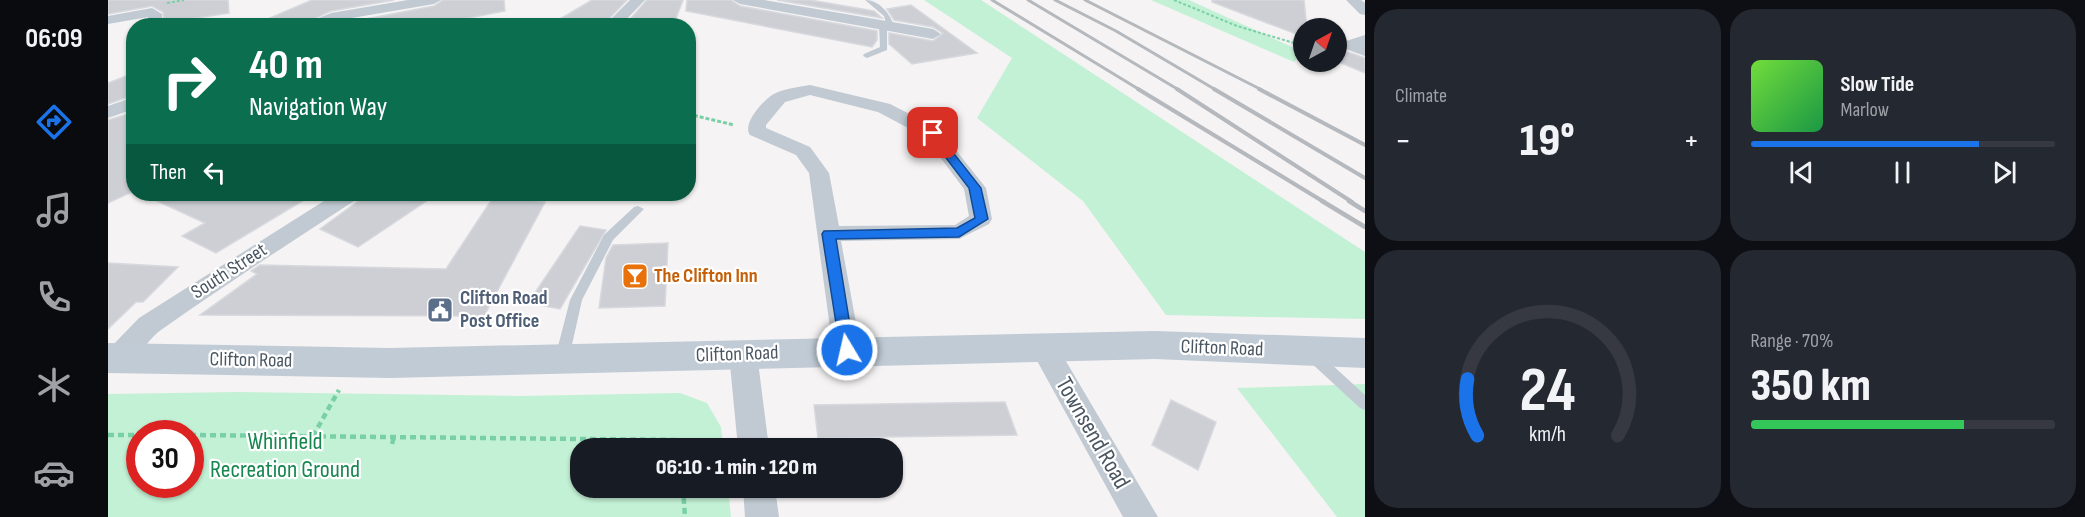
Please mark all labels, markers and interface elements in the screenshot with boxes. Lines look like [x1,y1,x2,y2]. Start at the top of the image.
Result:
north arrow [1293,18,1347,72]
map controls [1293,18,1347,72]
text: 06:09 [25,23,83,55]
text: 40 m [249,40,323,91]
icon: right [150,42,228,120]
text: Slow Tide [1841,71,1914,98]
text: Climate [1395,84,1447,108]
text: Navigation Way [249,91,387,123]
text: Marlow [1841,98,1889,122]
icon: directions [33,101,75,143]
pin [907,107,958,158]
text: 19° [1520,114,1575,169]
icon: arrive [916,116,949,149]
text: − [1395,121,1411,161]
text: + [1683,121,1700,161]
icon: left [198,156,231,189]
icon: previous [1785,156,1818,189]
icon: pause [1886,156,1919,189]
icon: next [1988,156,2021,189]
text: Then [150,159,186,186]
icon: music [33,189,75,231]
street label: South Street [187,238,271,304]
bar icon: The Clifton Inn [620,261,650,291]
place label: The Clifton Inn [654,264,758,288]
icon: phone [33,276,75,318]
place label: Clifton Road Post Office [460,286,547,333]
public building icon: Clifton Road Post Office [425,295,455,325]
position arrow [815,318,879,382]
text: Range · 70% [1751,329,1833,353]
street label: Clifton Road [1180,335,1264,361]
street label: Clifton Road [695,341,779,367]
street label: Clifton Road [209,347,293,373]
text: 24 [1519,354,1575,429]
text: 350 km [1751,359,1871,414]
icon: climate [33,364,75,406]
street label: Townsend Road [1049,372,1137,494]
speed limit sign: 30 [126,420,204,498]
text: km/h [1529,422,1566,447]
park label: Whinfield Recreation Ground [210,427,360,484]
icon: car [33,452,75,494]
text: 06:10 · 1 min · 120 m [656,454,817,481]

